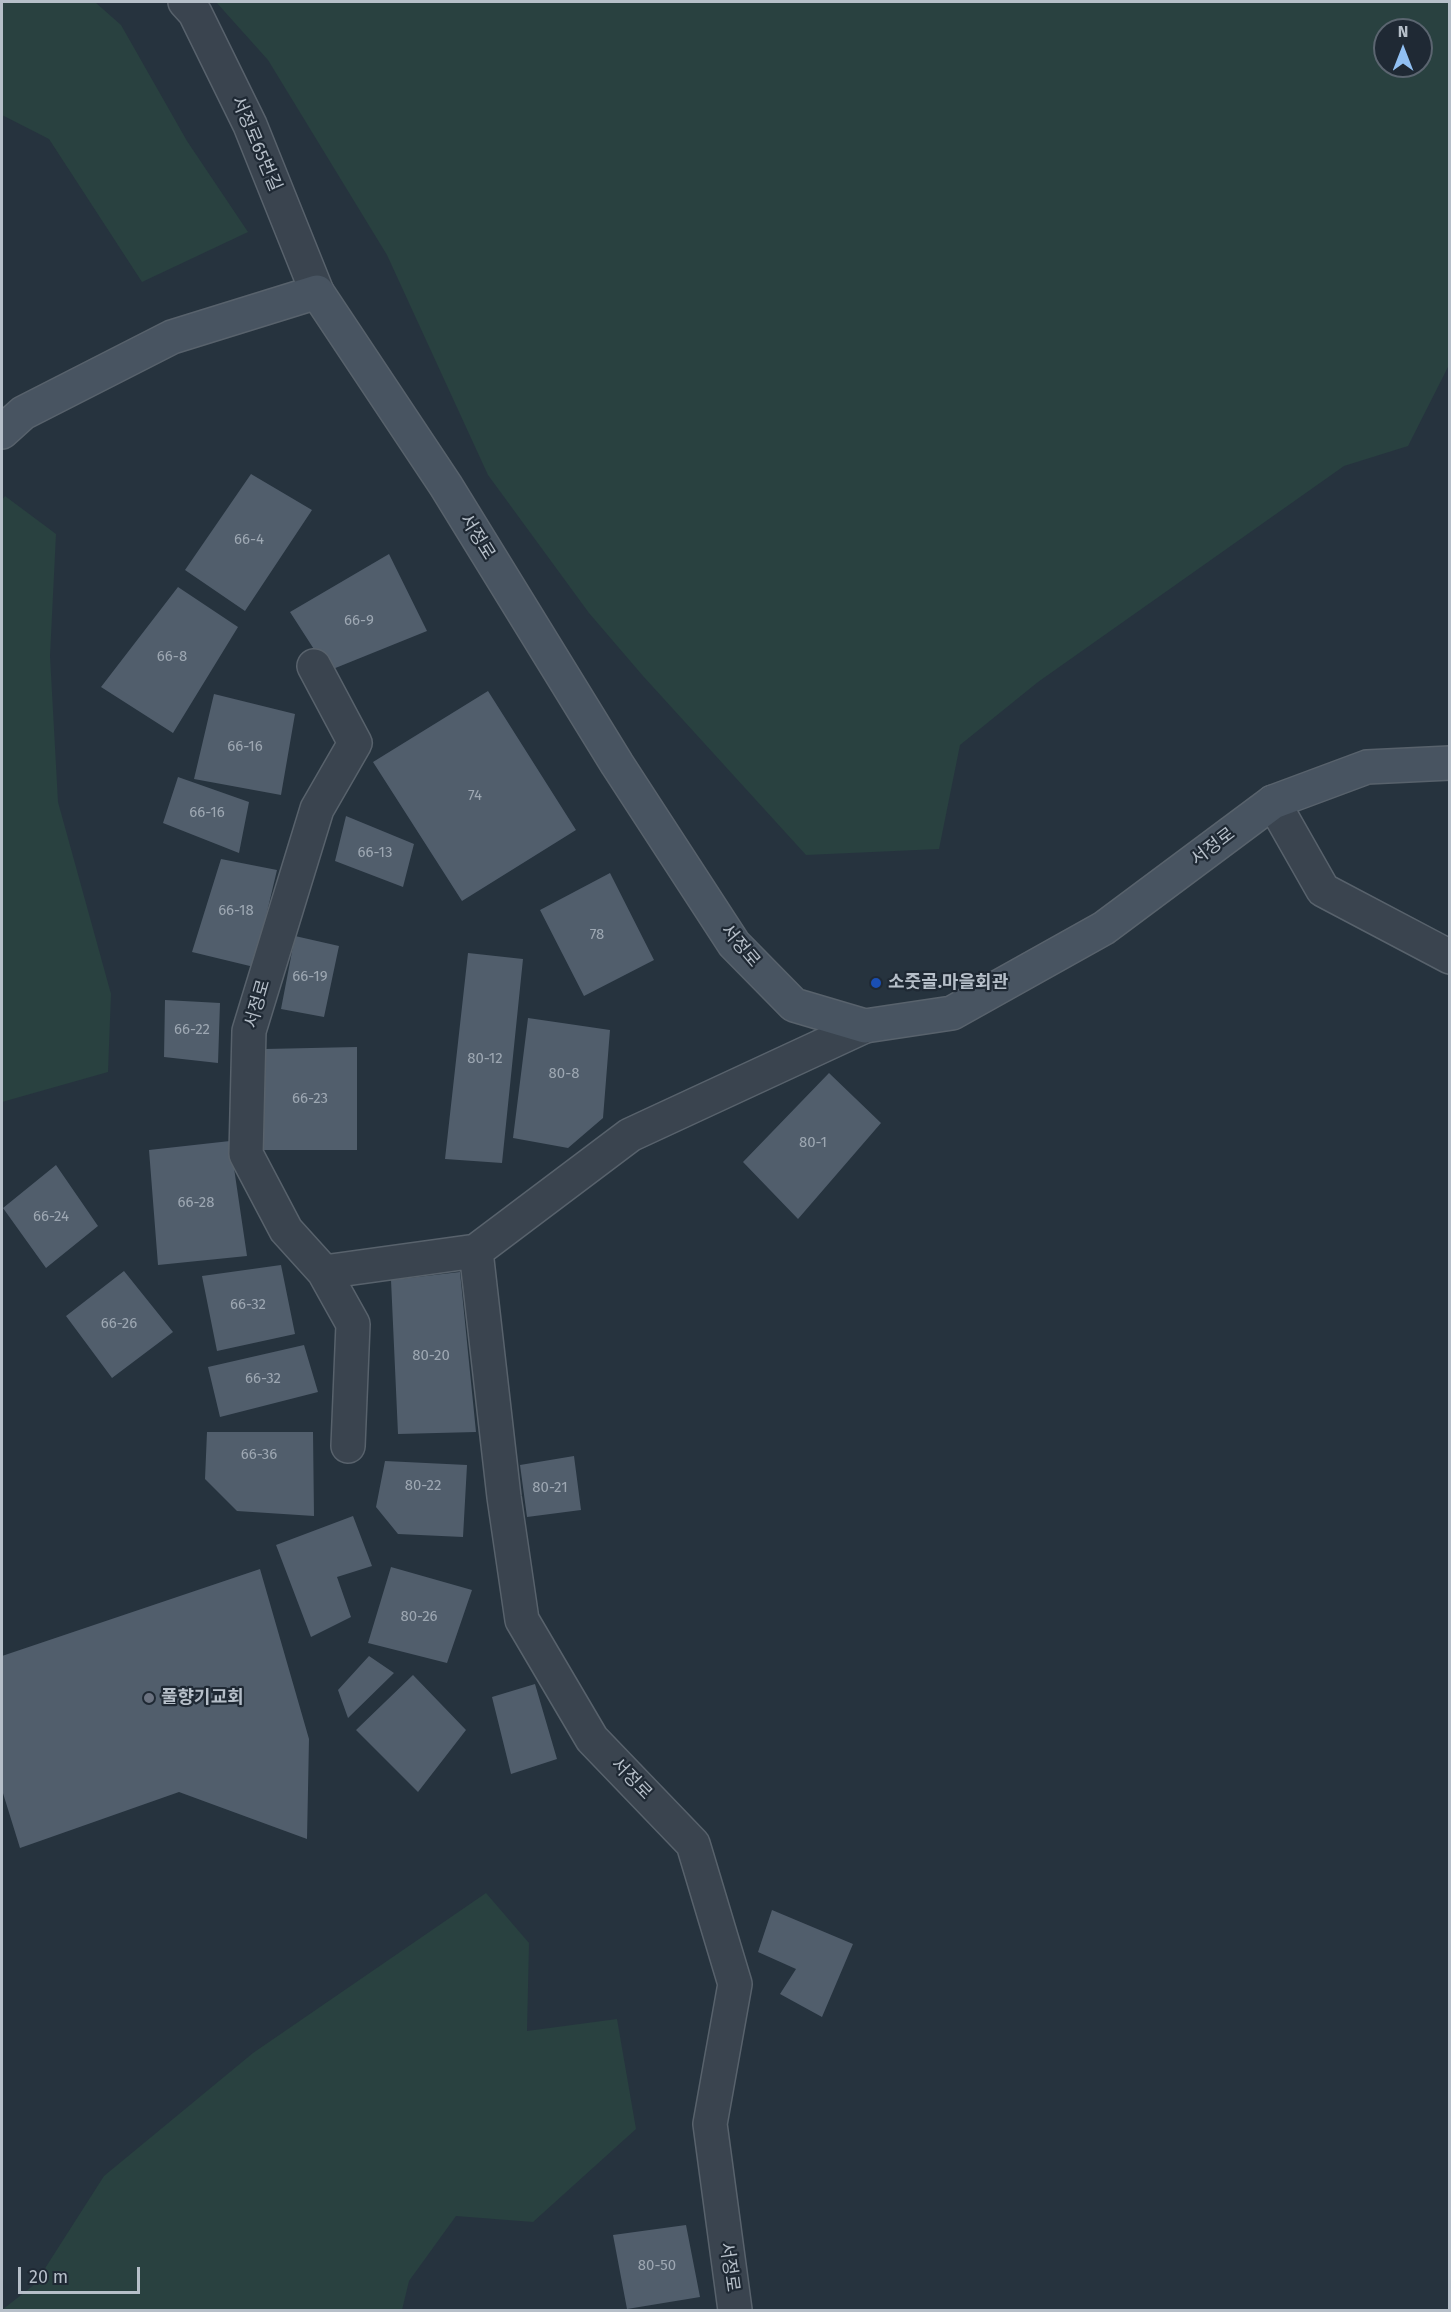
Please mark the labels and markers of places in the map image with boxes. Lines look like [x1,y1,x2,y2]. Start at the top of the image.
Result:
place label: 소줏골.마을회관 [888,972,1008,994]
marker: 소줏골.마을회관 [869,976,883,990]
place label: 풀향기교회 [161,1687,244,1709]
marker: 풀향기교회 [142,1691,156,1705]

